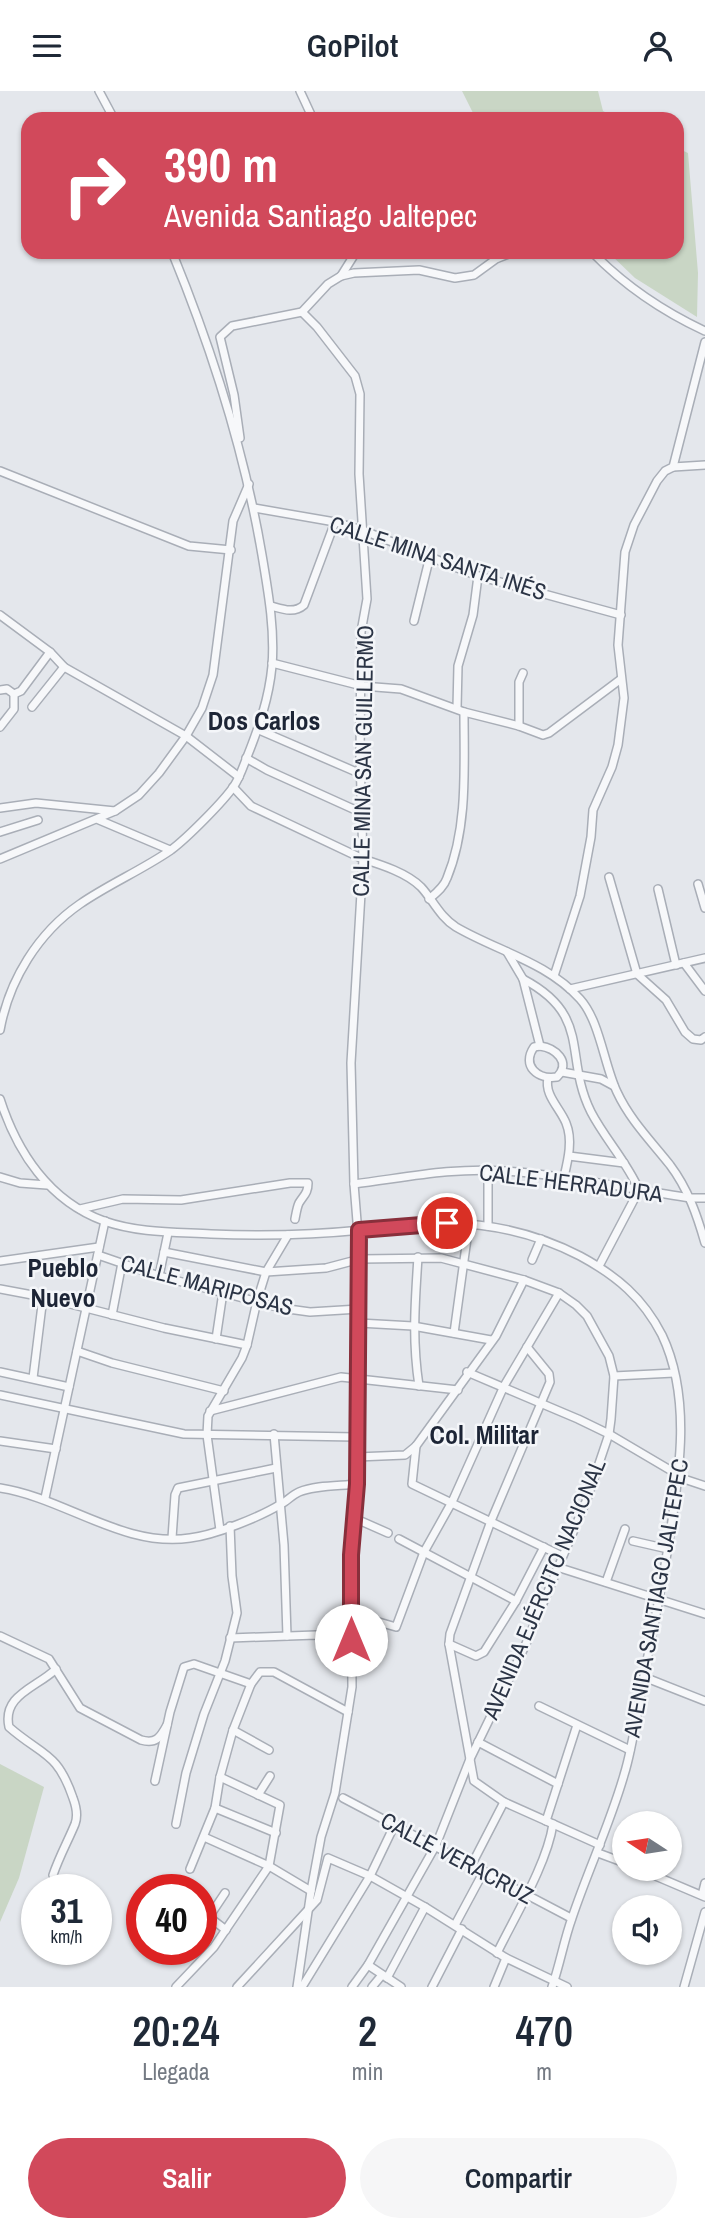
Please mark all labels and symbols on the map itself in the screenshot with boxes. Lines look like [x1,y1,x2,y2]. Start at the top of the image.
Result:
street label: CALLE MINA SANTA INÉS [326,508,550,607]
street label: CALLE MINA SAN GUILLERMO [345,625,380,897]
district label: Dos Carlos [208,703,320,738]
street label: CALLE HERRADURA [478,1156,665,1209]
pin [417,1193,477,1253]
street label: CALLE MARIPOSAS [118,1247,297,1322]
district label: Pueblo Nuevo [27,1250,99,1315]
district label: Col. Militar [430,1417,539,1452]
street label: AVENIDA EJÉRCITO NACIONAL [474,1453,613,1725]
street label: AVENIDA SANTIAGO JALTEPEC [616,1456,695,1741]
position arrow [314,1603,388,1677]
street label: CALLE VERACRUZ [375,1804,539,1911]
north arrow [612,1811,682,1881]
speed limit sign: 40 [126,1874,217,1965]

